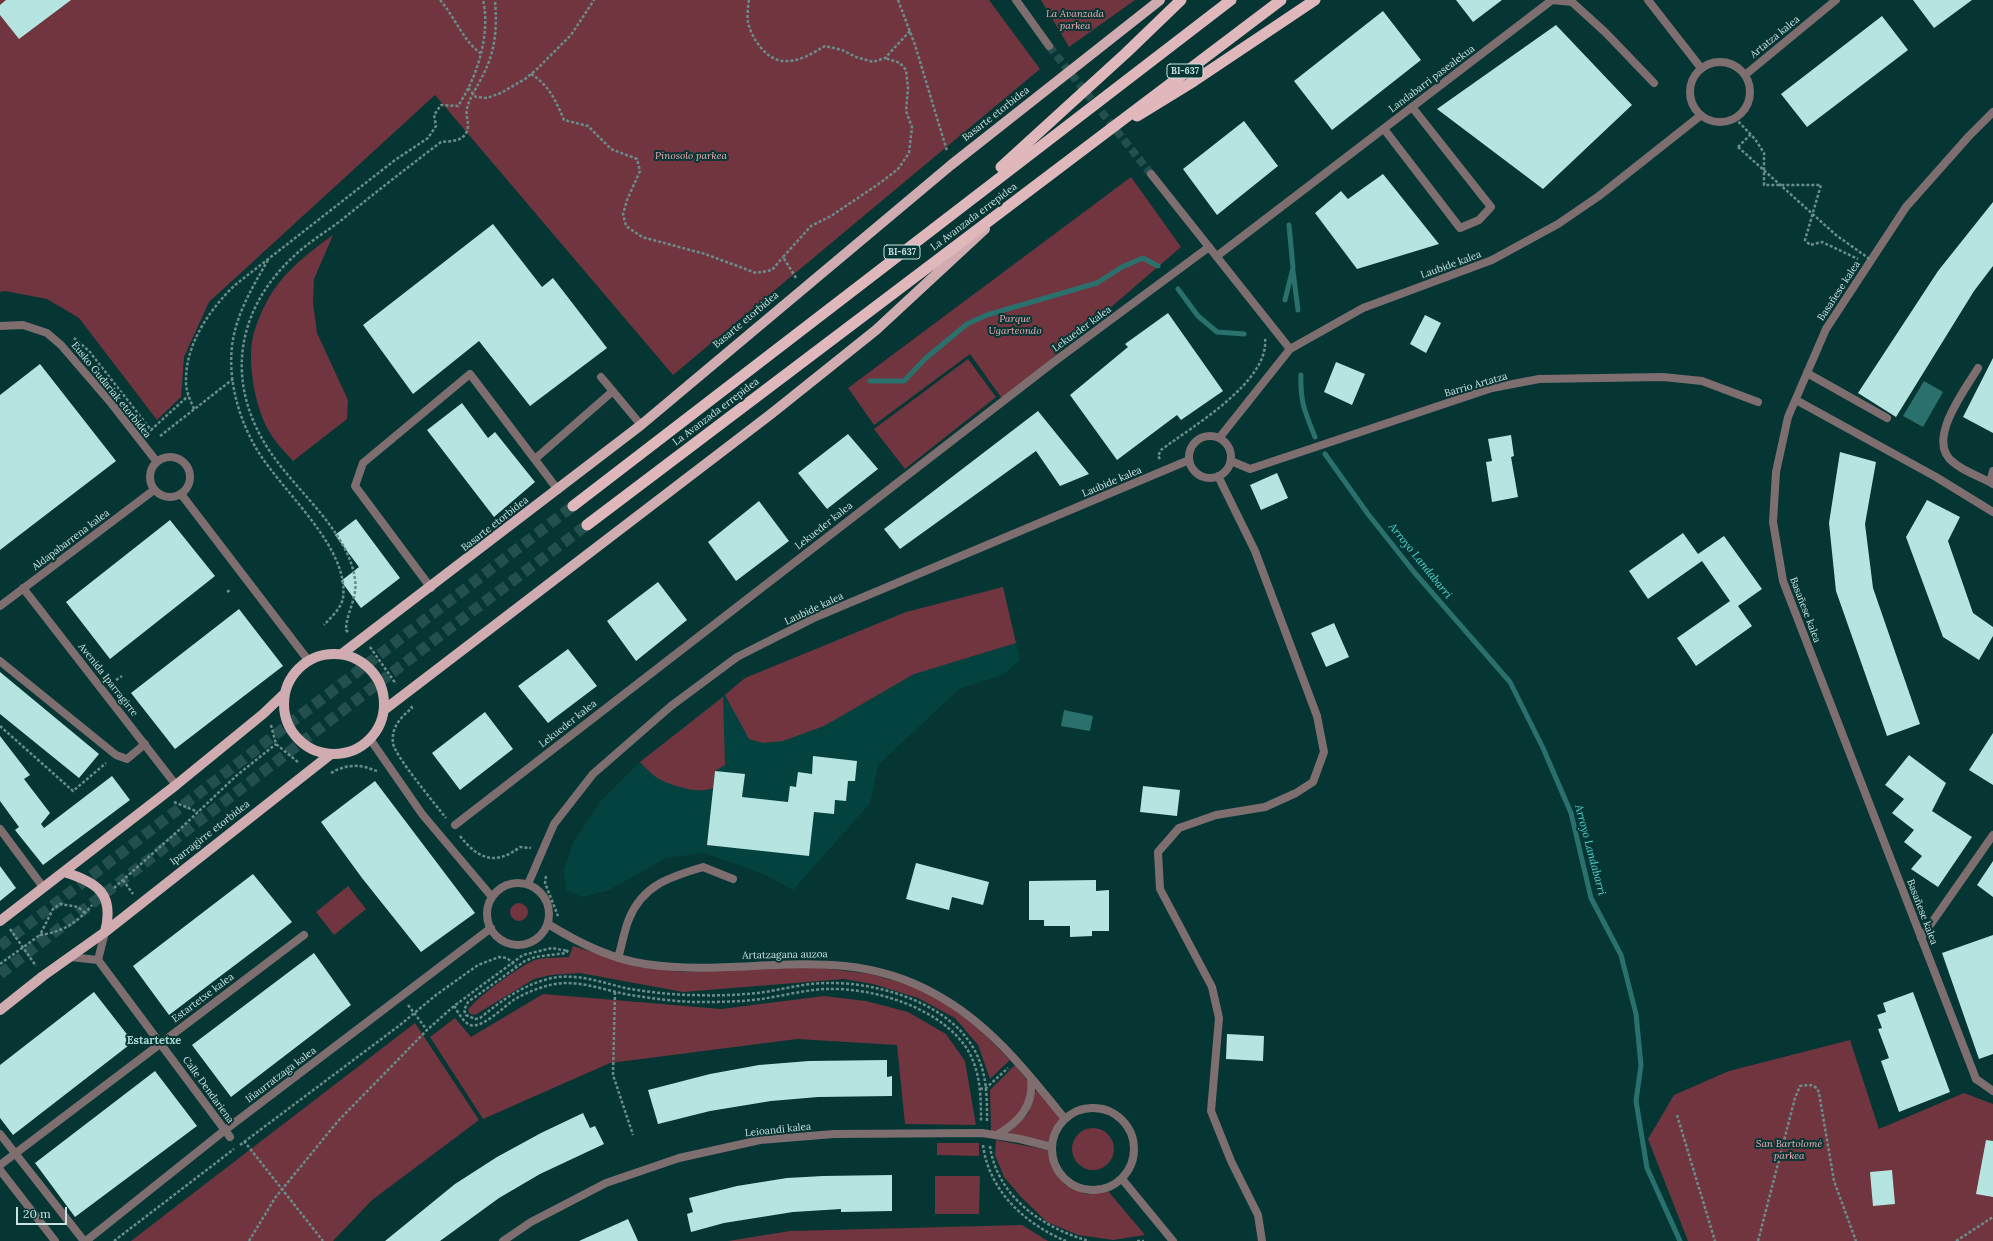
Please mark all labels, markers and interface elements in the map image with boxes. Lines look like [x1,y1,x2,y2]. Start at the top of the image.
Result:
park label: La Avanzada parkea [1046,8,1104,32]
street label: Artatza kalea [1748,13,1802,61]
street label: Landabarri pasealekua [1387,43,1477,115]
road number: BI-637 [1167,64,1203,78]
street label: Basarte etorbidea [960,84,1032,144]
park label: Pinosolo parkea [655,150,727,162]
street label: La Avanzada errepidea [929,181,1019,253]
road number: BI-637 [884,245,920,259]
street label: Laubide kalea [1419,248,1483,282]
street label: Basañese kalea [1815,259,1863,323]
street label: Basarte etorbidea [711,289,781,351]
street label: Lekueder kalea [1050,304,1114,354]
park label: Parque Ugarteondo [988,313,1042,336]
street label: Eusko Gudariak etorbidea [69,340,153,440]
street label: Barrio Artatza [1443,370,1509,400]
street label: La Avanzada errepidea [671,376,761,448]
street label: Laubide kalea [1080,464,1144,500]
street label: Basarte etorbidea [459,494,531,554]
street label: Lekueder kalea [793,500,855,552]
street label: Aldapabarrena kalea [30,507,112,573]
water label: Arroyo Landabarri [1386,521,1454,601]
street label: Basañese kalea [1787,576,1823,644]
street label: Laubide kalea [783,590,845,628]
street label: Avenida Iparragirre [76,641,140,719]
street label: Lekueder kalea [537,698,599,750]
street label: Iparragirre etorbidea [168,798,252,868]
water label: Arroyo Landabarri [1572,803,1608,897]
street label: Basañese kalea [1904,878,1940,946]
street label: Artatzagana auzoa [742,948,828,962]
street label: Estartetxe kalea [170,971,236,1025]
district label: Estartetxe [127,1034,181,1048]
street label: Iñaurratzaga kalea [243,1045,319,1105]
street label: Calle Dendariena [180,1054,236,1126]
street label: Leioandi kalea [744,1121,812,1139]
park label: San Bartolomé parkea [1756,1138,1822,1162]
scale bar [18,1199,69,1225]
text: 20 m [23,1206,51,1221]

